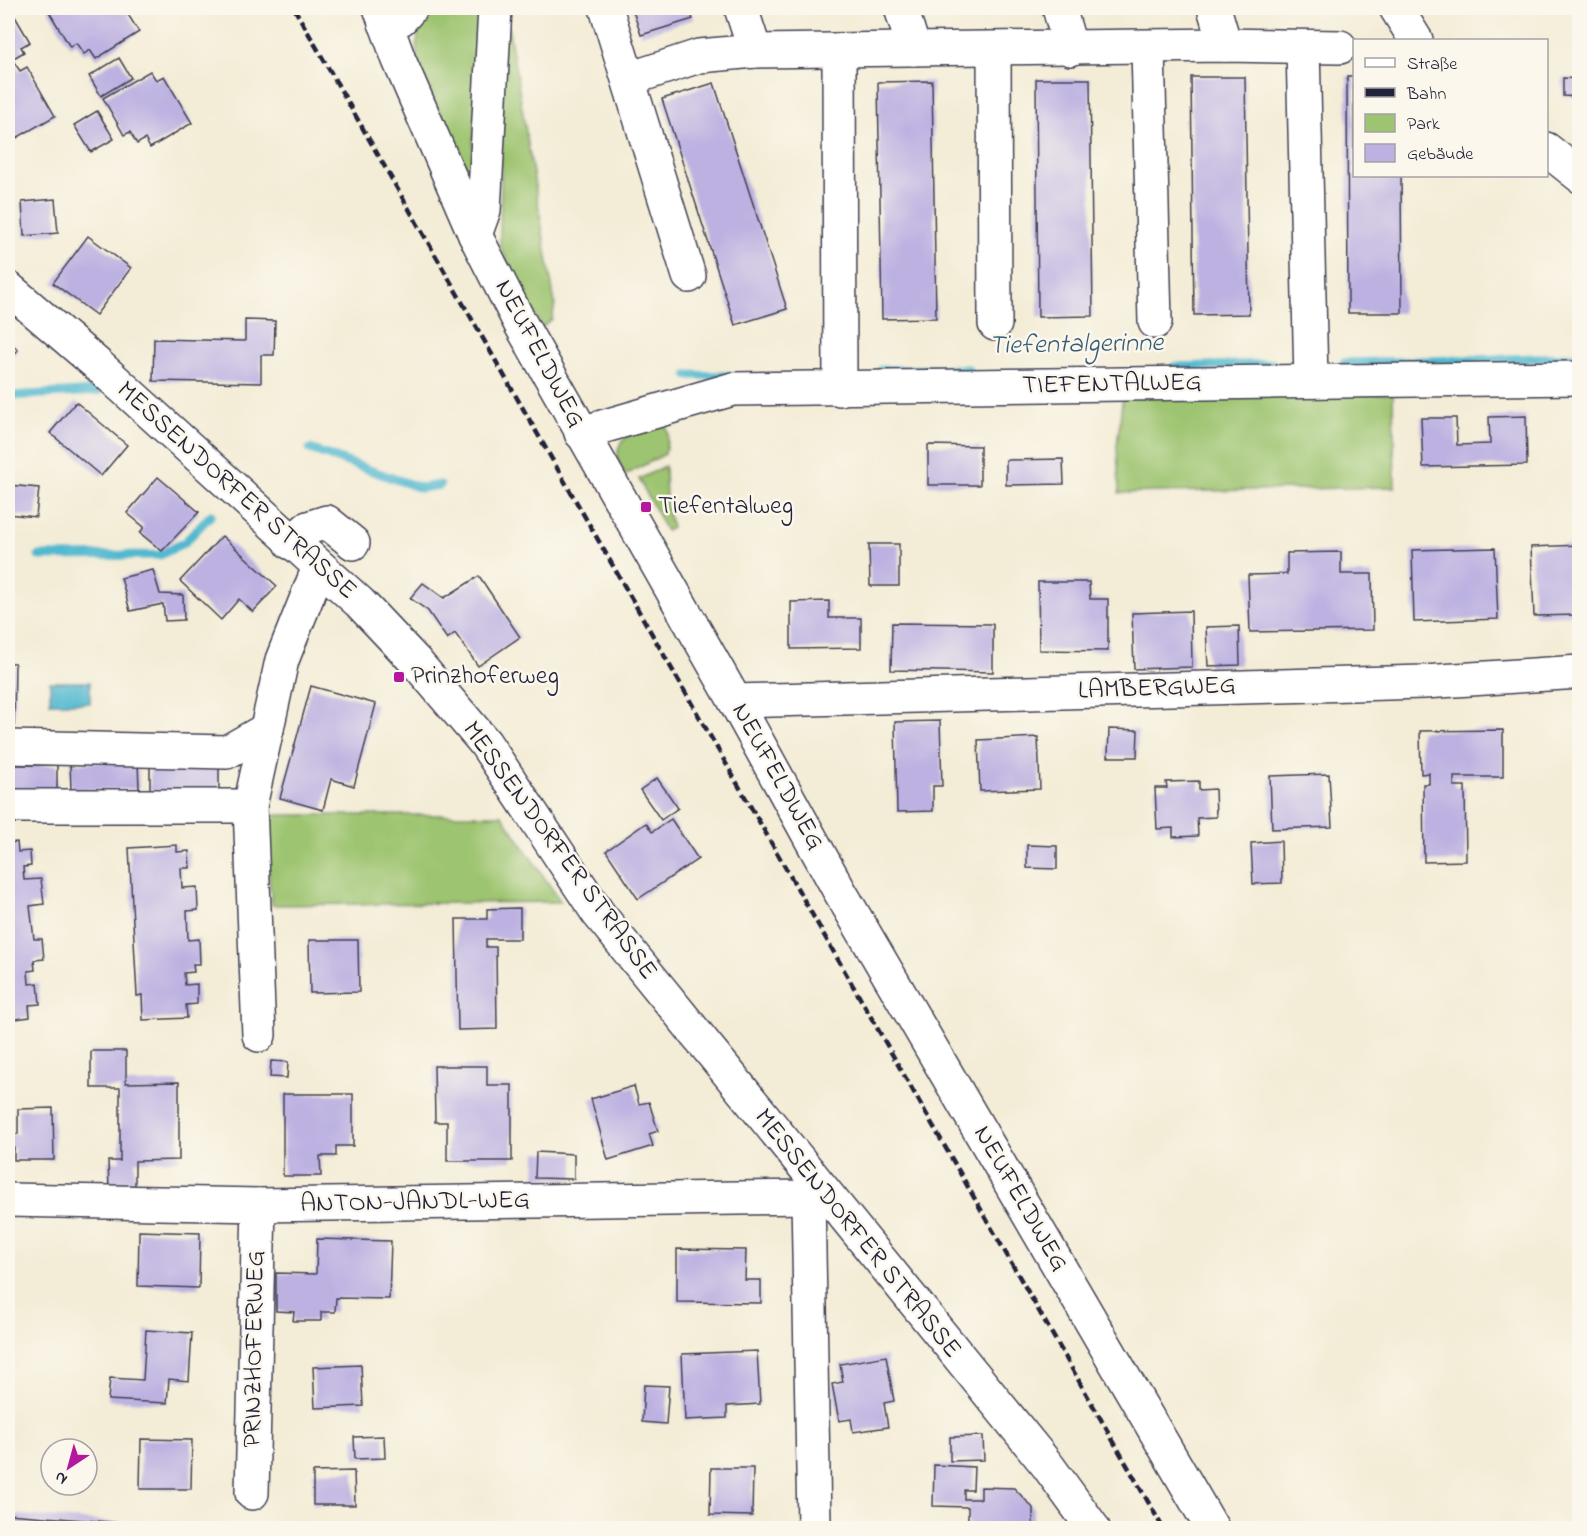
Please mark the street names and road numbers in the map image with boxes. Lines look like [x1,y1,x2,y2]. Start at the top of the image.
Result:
street label: NEUFELDWEG [484,273,594,435]
street label: TIEFENTALWEG [1022,364,1202,406]
street label: MESSENDORFER STRASSE [107,373,365,609]
street label: LAMBERGWEG [1077,667,1237,711]
street label: NEUFELDWEG [721,696,833,858]
street label: MESSENDORFER STRASSE [452,714,666,988]
street label: MESSENDORFER STRASSE [744,1101,970,1367]
street label: NEUFELDWEG [963,1119,1077,1279]
street label: ANTON-JANDL-WEG [300,1182,530,1224]
street label: PRINZHOFERWEG [234,1250,276,1448]

